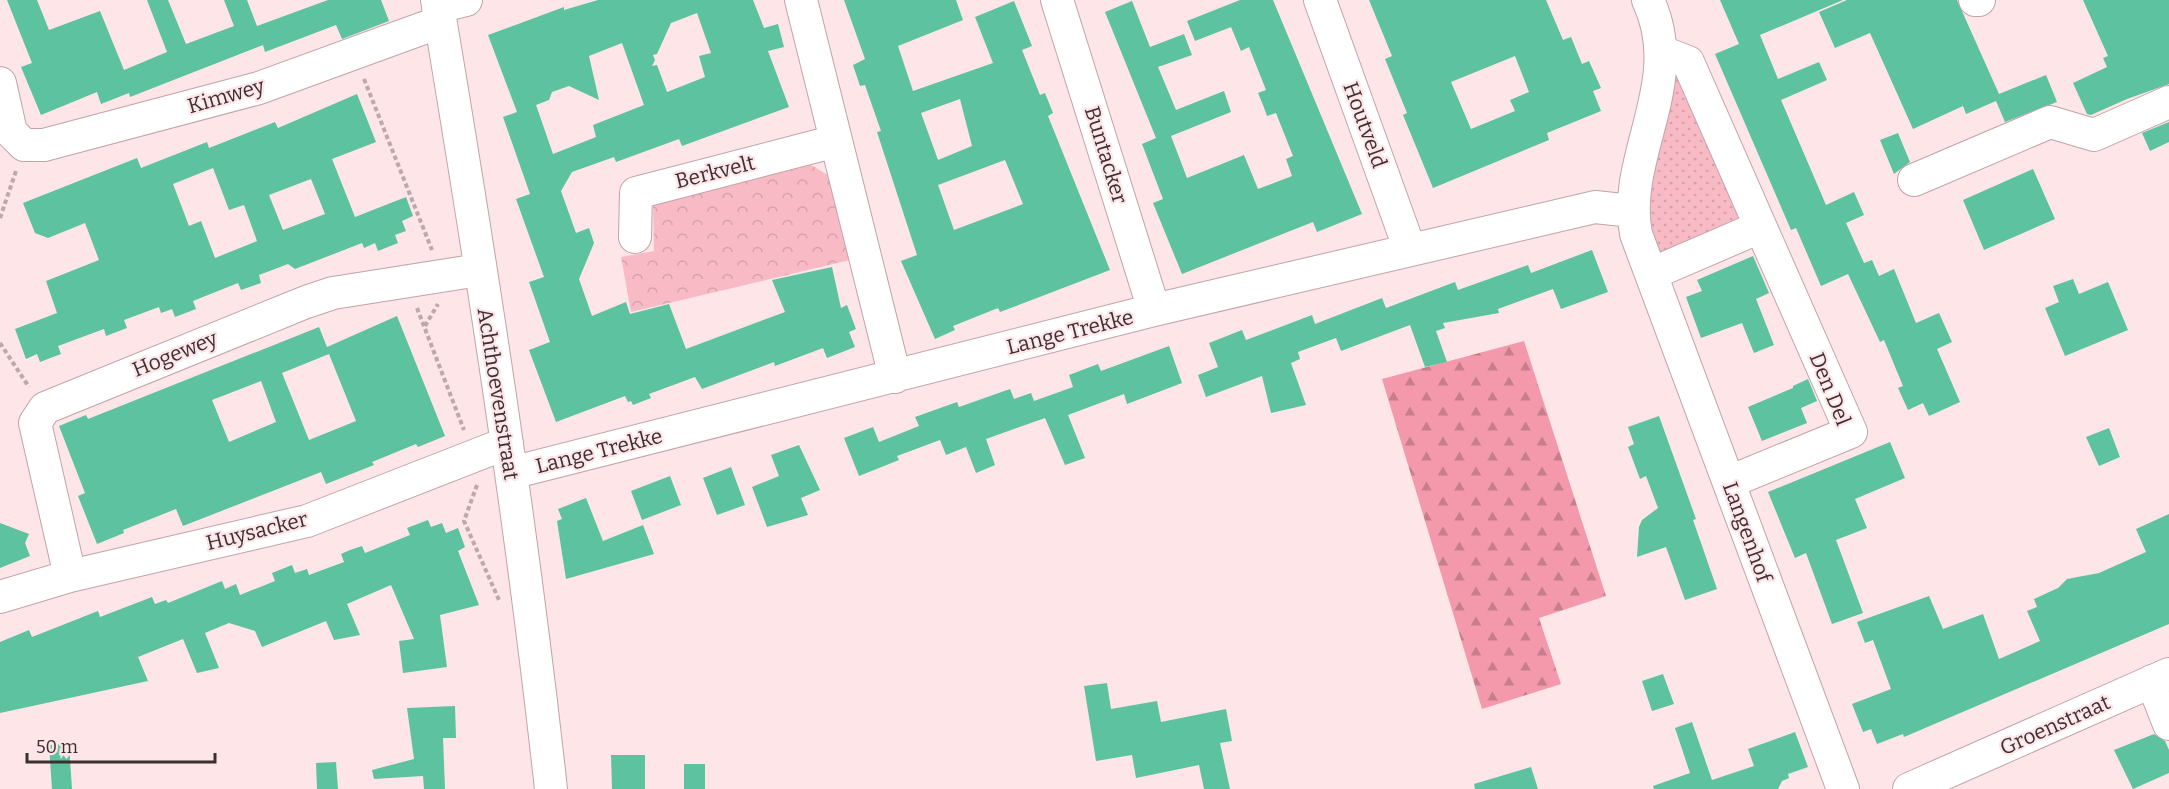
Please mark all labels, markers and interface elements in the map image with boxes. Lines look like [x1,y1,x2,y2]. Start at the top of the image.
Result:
street label: Kimwey [185,72,268,119]
street label: Houtveld [1337,78,1393,172]
street label: Buntacker [1079,103,1133,207]
street label: Berkvelt [673,149,758,194]
street label: Lange Trekke [1004,304,1136,360]
street label: Achthoevenstraat [472,306,524,482]
street label: Hogewey [129,325,222,383]
street label: Den Del [1804,349,1856,429]
street label: Lange Trekke [533,423,665,479]
street label: Langenhof [1717,478,1778,587]
street label: Huysacker [203,506,311,556]
street label: Groenstraat [1996,689,2115,761]
scale bar [27,726,214,764]
text: 50 m [36,736,78,758]

